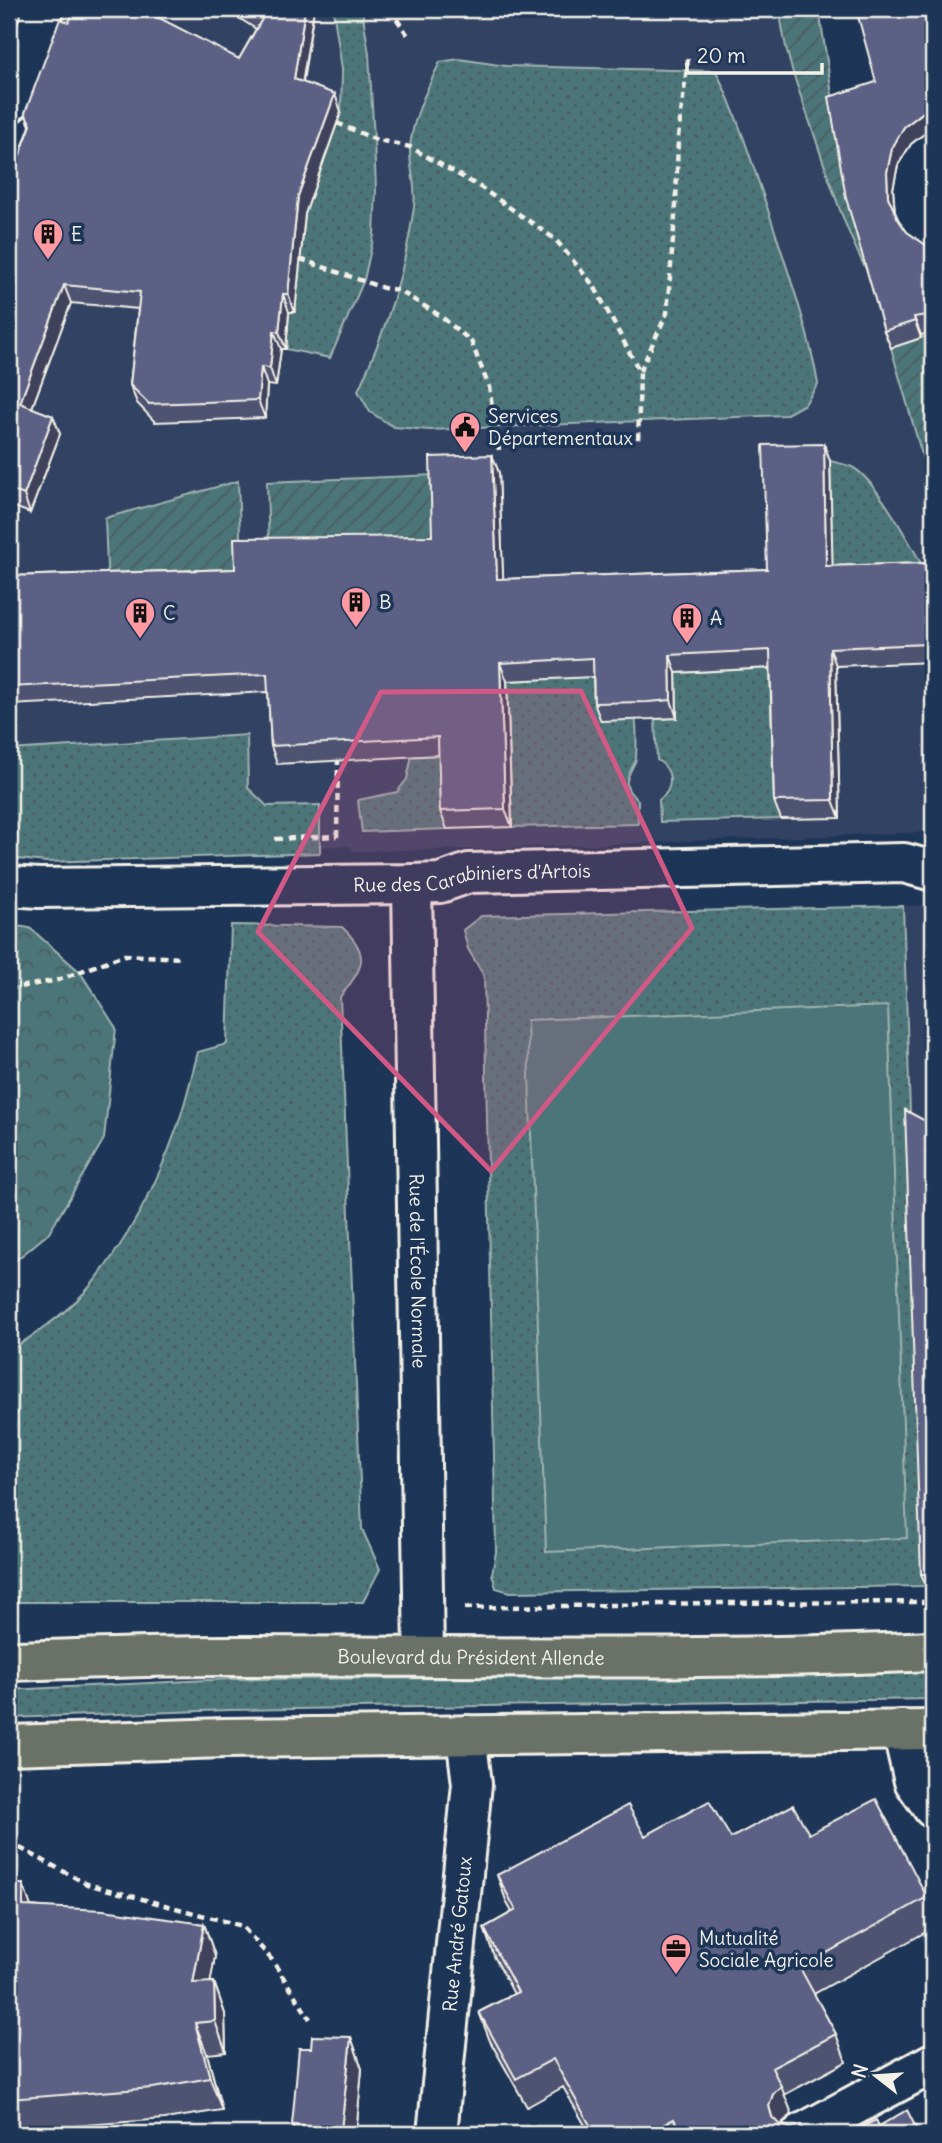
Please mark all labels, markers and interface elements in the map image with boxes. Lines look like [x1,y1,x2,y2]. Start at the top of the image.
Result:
scale bar [687,32,821,76]
text: 20 m [697,42,746,69]
building icon: E [31,217,65,261]
place label: E [71,222,82,246]
place label: Services Départementaux [488,404,634,450]
public building icon: Services Départementaux [448,410,482,454]
building icon: B [339,585,373,629]
place label: B [379,590,391,614]
building icon: C [123,596,157,640]
place label: C [163,601,176,625]
building icon: A [670,601,704,645]
place label: A [710,606,722,630]
street label: Rue des Carabiniers d'Artois [353,858,591,897]
street label: Rue de l'École Normale [405,1173,432,1369]
street label: Boulevard du Président Allende [337,1644,604,1670]
street label: Rue André Gatoux [437,1854,477,2013]
place label: Mutualité Sociale Agricole [699,1926,834,1972]
office icon: Mutualité Sociale Agricole [659,1932,693,1976]
north arrow [841,2042,911,2112]
text: N [846,2061,873,2081]

